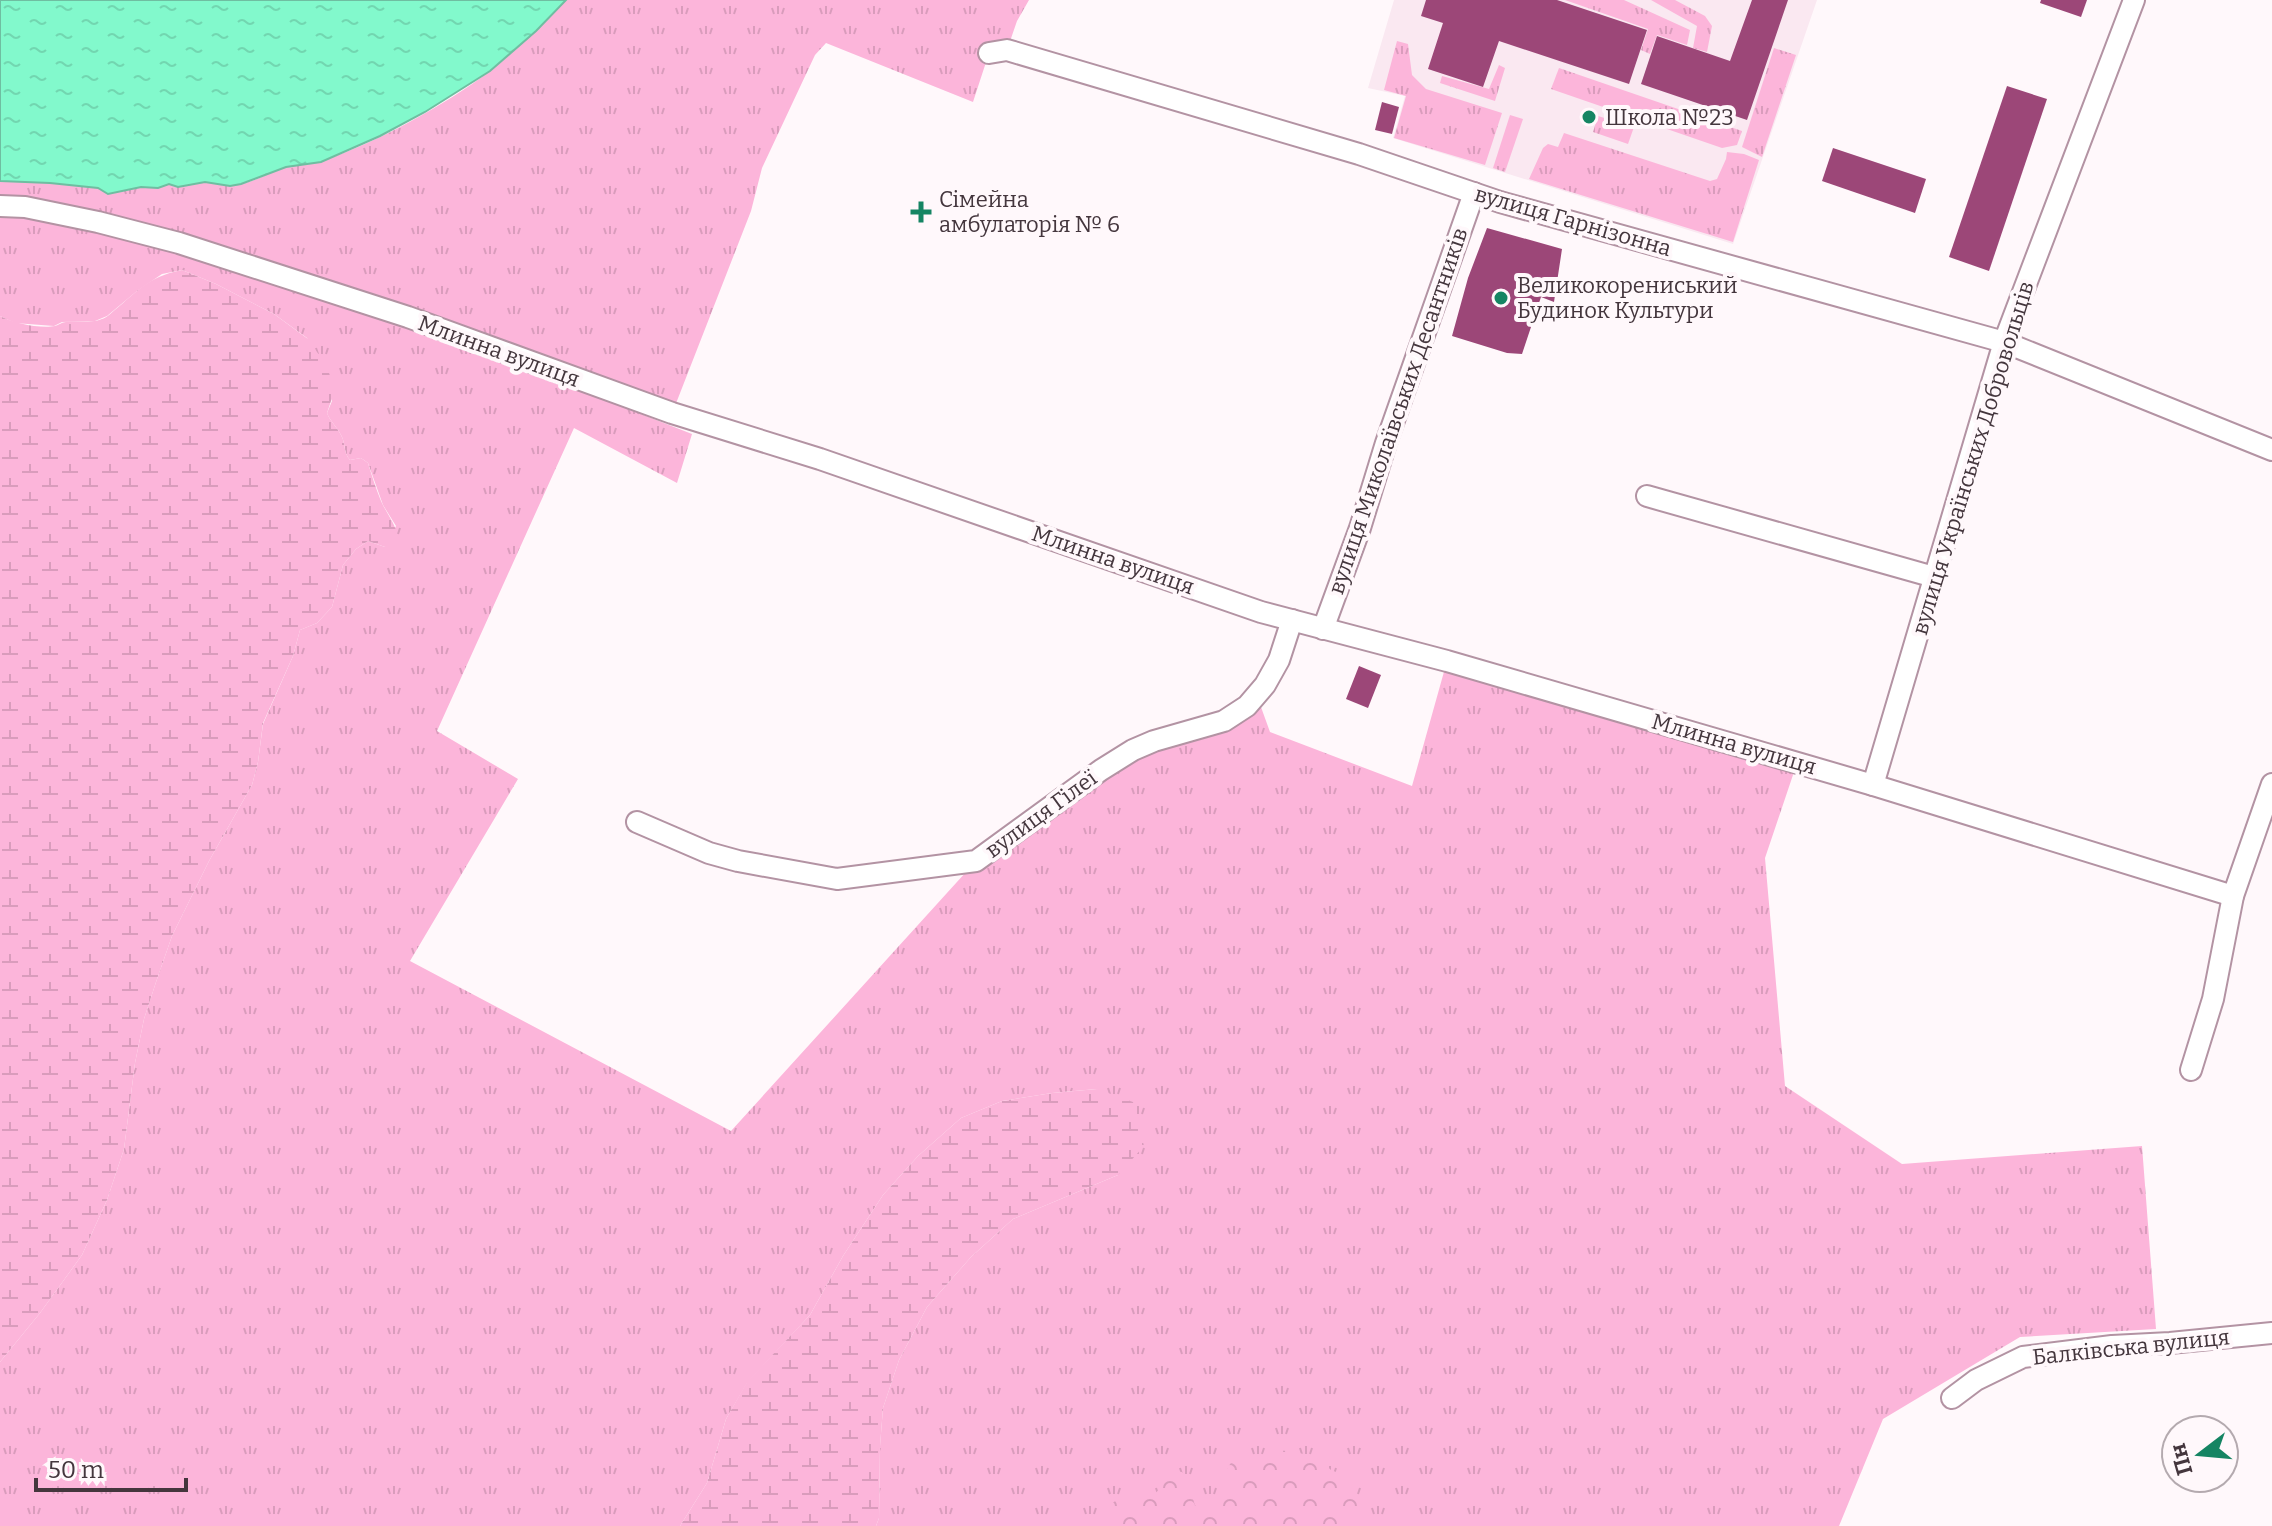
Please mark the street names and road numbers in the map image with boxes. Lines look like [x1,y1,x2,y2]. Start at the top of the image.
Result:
street label: вулиця Гарнізонна [1472,180,1674,262]
street label: вулиця Миколаївських Десантників [1322,224,1474,598]
street label: вулиця Українських Добровольців [1906,278,2040,638]
street label: Млинна вулиця [415,309,583,393]
street label: Млинна вулиця [1028,520,1198,600]
street label: Млинна вулиця [1649,708,1819,780]
street label: вулиця Гілеї [980,764,1103,864]
street label: Балківська вулиця [2031,1323,2231,1371]

